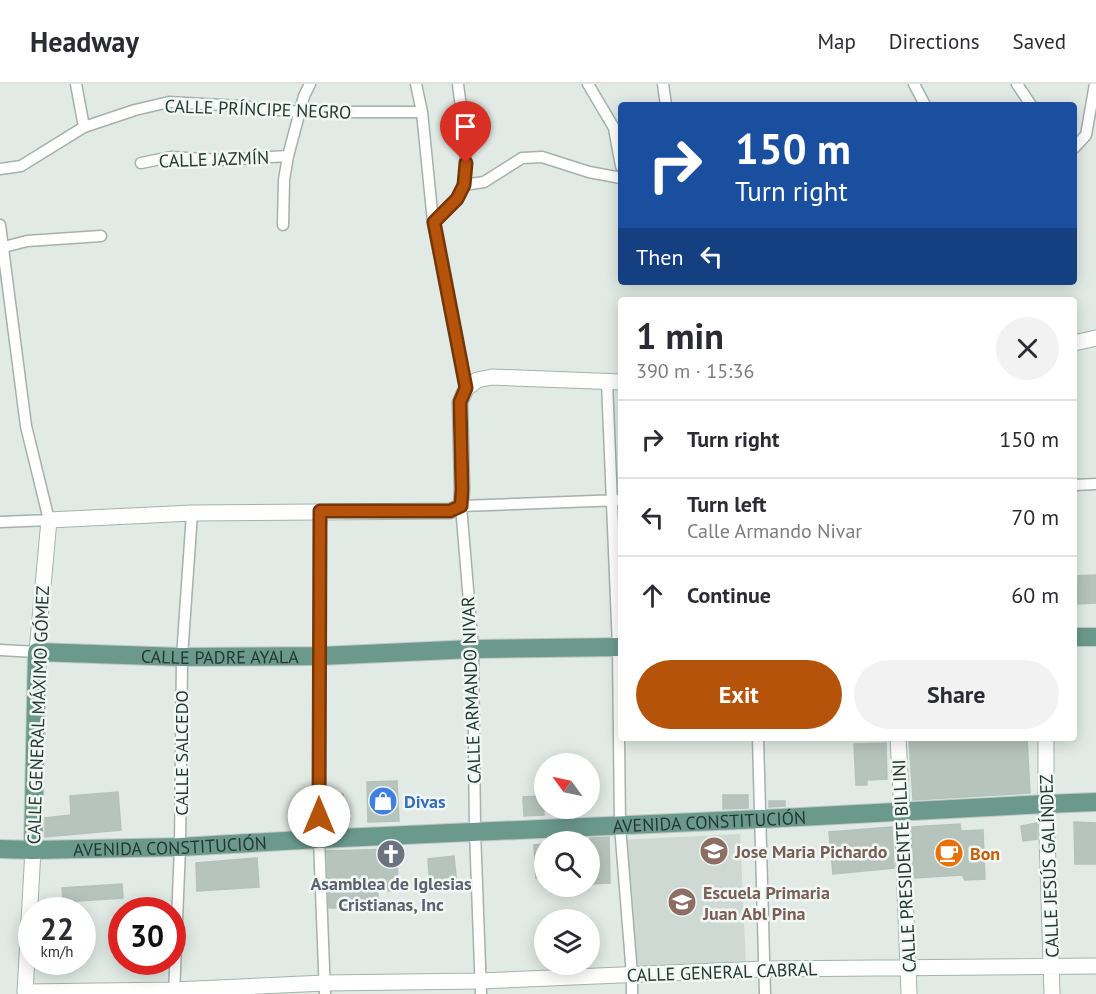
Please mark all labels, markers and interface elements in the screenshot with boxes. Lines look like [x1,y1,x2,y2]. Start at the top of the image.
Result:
text: Headway [30,23,139,60]
text: Map [817,28,856,55]
text: Directions [889,28,980,55]
text: Saved [1013,28,1066,55]
street label: CALLE PRÍNCIPE NEGRO [164,94,352,124]
pin [440,101,491,163]
icon: arrive [449,110,482,143]
text: 150 m [735,121,851,176]
icon: right [636,126,714,204]
street label: CALLE JAZMÍN [158,146,270,172]
text: Turn right [735,174,848,208]
icon: left [695,240,728,273]
text: Then [636,243,683,271]
text: 1 min [636,312,724,359]
button: close [996,317,1059,380]
text: 390 m · 15:36 [636,358,754,384]
icon: right [636,423,669,456]
text: Turn right [687,425,779,453]
text: 150 m [999,425,1059,453]
text: Turn left [687,490,767,518]
icon: left [636,501,669,534]
text: 70 m [1011,503,1059,531]
text: Calle Armando Nivar [687,518,862,544]
icon: ahead [636,579,669,612]
text: Continue [687,581,771,609]
text: 60 m [1011,581,1059,609]
street label: CALLE GENERAL MÁXIMO GÓMEZ [22,585,54,845]
street label: CALLE ARMANDO NIVAR [456,595,486,784]
street label: CALLE PADRE AYALA [141,644,299,669]
button: Exit [636,660,842,729]
button: Share [854,660,1059,729]
street label: CALLE SALCEDO [170,690,193,816]
north arrow [534,753,600,819]
map controls [534,753,600,975]
street label: CALLE PRESIDENTE BILLINI [887,759,921,973]
street label: CALLE JESÚS GALÍNDEZ [1034,774,1064,958]
position arrow [287,784,351,848]
shop icon: Divas [367,785,399,817]
place label: Divas [404,790,446,813]
street label: AVENIDA CONSTITUCIÓN [612,805,807,837]
street label: AVENIDA CONSTITUCIÓN [73,831,267,861]
button: search [534,831,600,897]
school or university icon: Jose Maria Pichardo [698,835,730,867]
cafe icon: Bon [933,837,965,869]
church icon: Asamblea de Iglesias Cristianas, Inc [375,838,407,870]
place label: Jose Maria Pichardo [734,840,888,863]
place label: Bon [970,842,1000,865]
place label: Asamblea de Iglesias Cristianas, Inc [310,872,472,916]
place label: Escuela Primaria Juan Abl Pina [702,881,830,925]
school or university icon: Escuela Primaria Juan Abl Pina [666,886,698,918]
speed limit sign: 30 [108,897,186,975]
text: 22 [40,909,74,948]
button: layers [534,909,600,975]
text: km/h [41,942,73,961]
street label: CALLE GENERAL CABRAL [626,957,818,987]

